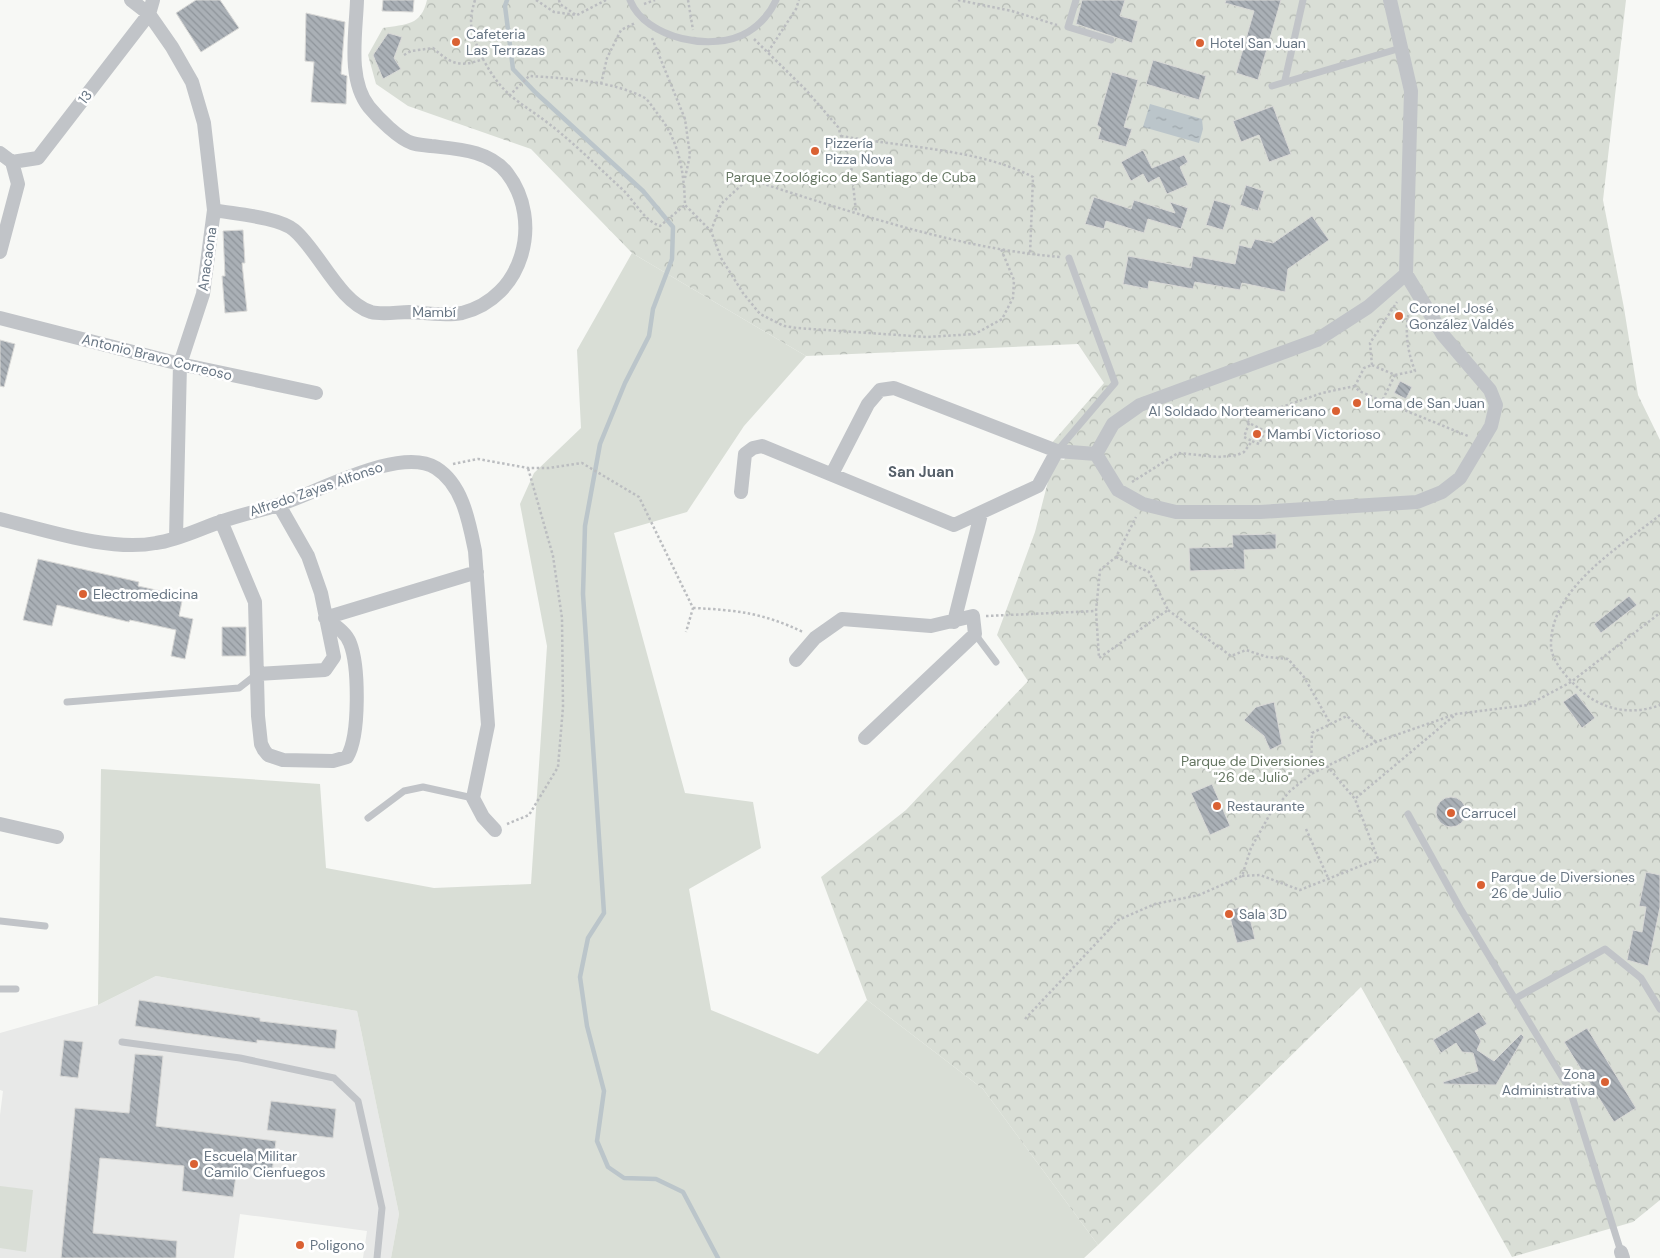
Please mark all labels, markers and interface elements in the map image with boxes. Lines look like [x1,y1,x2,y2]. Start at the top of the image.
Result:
place label: Cafeteria Las Terrazas [466,25,545,59]
place label: Hotel San Juan [1210,34,1306,52]
marker: Cafeteria Las Terrazas [450,36,462,48]
marker: Hotel San Juan [1194,37,1206,49]
street label: 13 [74,86,96,108]
place label: Pizzería Pizza Nova [825,134,893,168]
marker: Pizzería Pizza Nova [809,145,821,157]
park label: Parque Zoológico de Santiago de Cuba [726,168,976,186]
street label: Anacaona [194,226,220,292]
place label: Coronel José González Valdés [1409,299,1514,333]
street label: Mambí [412,303,457,321]
marker: Coronel José González Valdés [1393,310,1405,322]
street label: Antonio Bravo Correoso [80,330,234,384]
place label: Loma de San Juan [1367,394,1485,412]
marker: Loma de San Juan [1351,397,1363,409]
place label: Al Soldado Norteamericano [1148,402,1326,420]
marker: Al Soldado Norteamericano [1330,405,1342,417]
place label: Mambí Victorioso [1267,425,1381,443]
marker: Mambí Victorioso [1251,428,1263,440]
street label: Alfredo Zayas Alfonso [247,458,385,520]
district label: San Juan [888,462,954,482]
place label: Electromedicina [93,585,198,603]
marker: Electromedicina [77,588,89,600]
park label: Parque de Diversiones "26 de Julio" [1181,752,1325,786]
place label: Restaurante [1227,797,1305,815]
marker: Restaurante [1211,800,1223,812]
place label: Carrucel [1461,804,1516,822]
marker: Carrucel [1445,807,1457,819]
place label: Parque de Diversiones 26 de Julio [1491,868,1635,902]
marker: Parque de Diversiones 26 de Julio [1475,879,1487,891]
place label: Sala 3D [1239,905,1287,923]
marker: Sala 3D [1223,908,1235,920]
place label: Zona Administrativa [1502,1065,1595,1099]
marker: Zona Administrativa [1599,1076,1611,1088]
place label: Escuela Militar Camilo Cienfuegos [204,1147,326,1181]
marker: Escuela Militar Camilo Cienfuegos [188,1158,200,1170]
place label: Poligono [310,1236,365,1254]
marker: Poligono [294,1239,306,1251]

